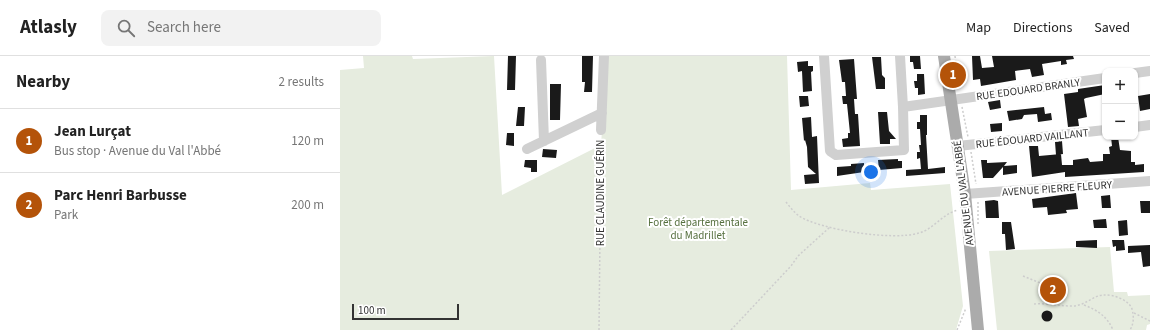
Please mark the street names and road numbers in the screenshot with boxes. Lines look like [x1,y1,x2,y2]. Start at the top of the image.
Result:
street label: RUE EDOUARD BRANLY [975,75,1082,104]
street label: RUE ÉDOUARD VAILLANT [975,125,1089,152]
street label: AVENUE DU VAL L'ABBÉ [950,139,977,246]
street label: RUE CLAUDINE GUÉRIN [593,140,608,246]
street label: AVENUE PIERRE FLEURY [1002,177,1113,200]

